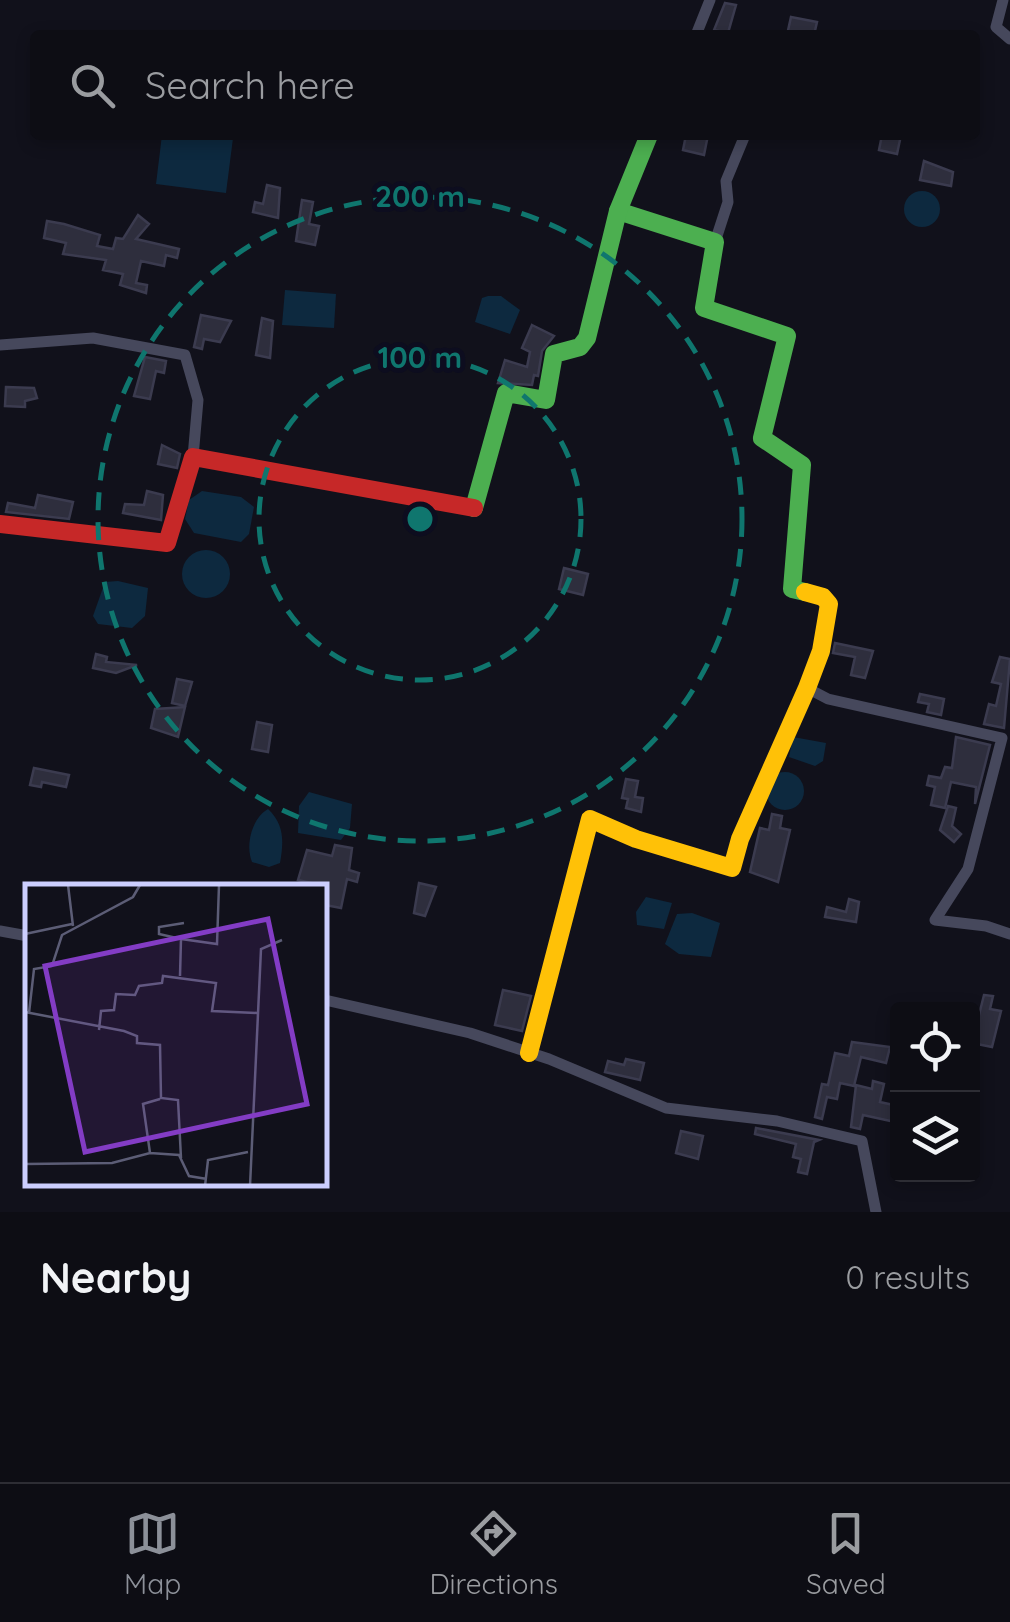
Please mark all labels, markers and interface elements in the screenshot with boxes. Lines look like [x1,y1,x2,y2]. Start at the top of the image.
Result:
search box [30,30,980,140]
icon: search [65,58,120,113]
text: Search here [145,61,355,109]
text: 200 m [375,177,465,215]
text: 100 m [378,338,462,376]
centre of rings [402,501,438,537]
inset map [25,884,328,1187]
map controls [890,1002,980,1182]
button: locate [890,1002,980,1092]
button: layers [890,1092,980,1182]
text: Nearby [40,1251,191,1304]
text: 0 results [846,1257,970,1297]
tab: Map [124,1506,181,1601]
tab: Directions [429,1506,558,1601]
tab: Saved [806,1506,886,1601]

